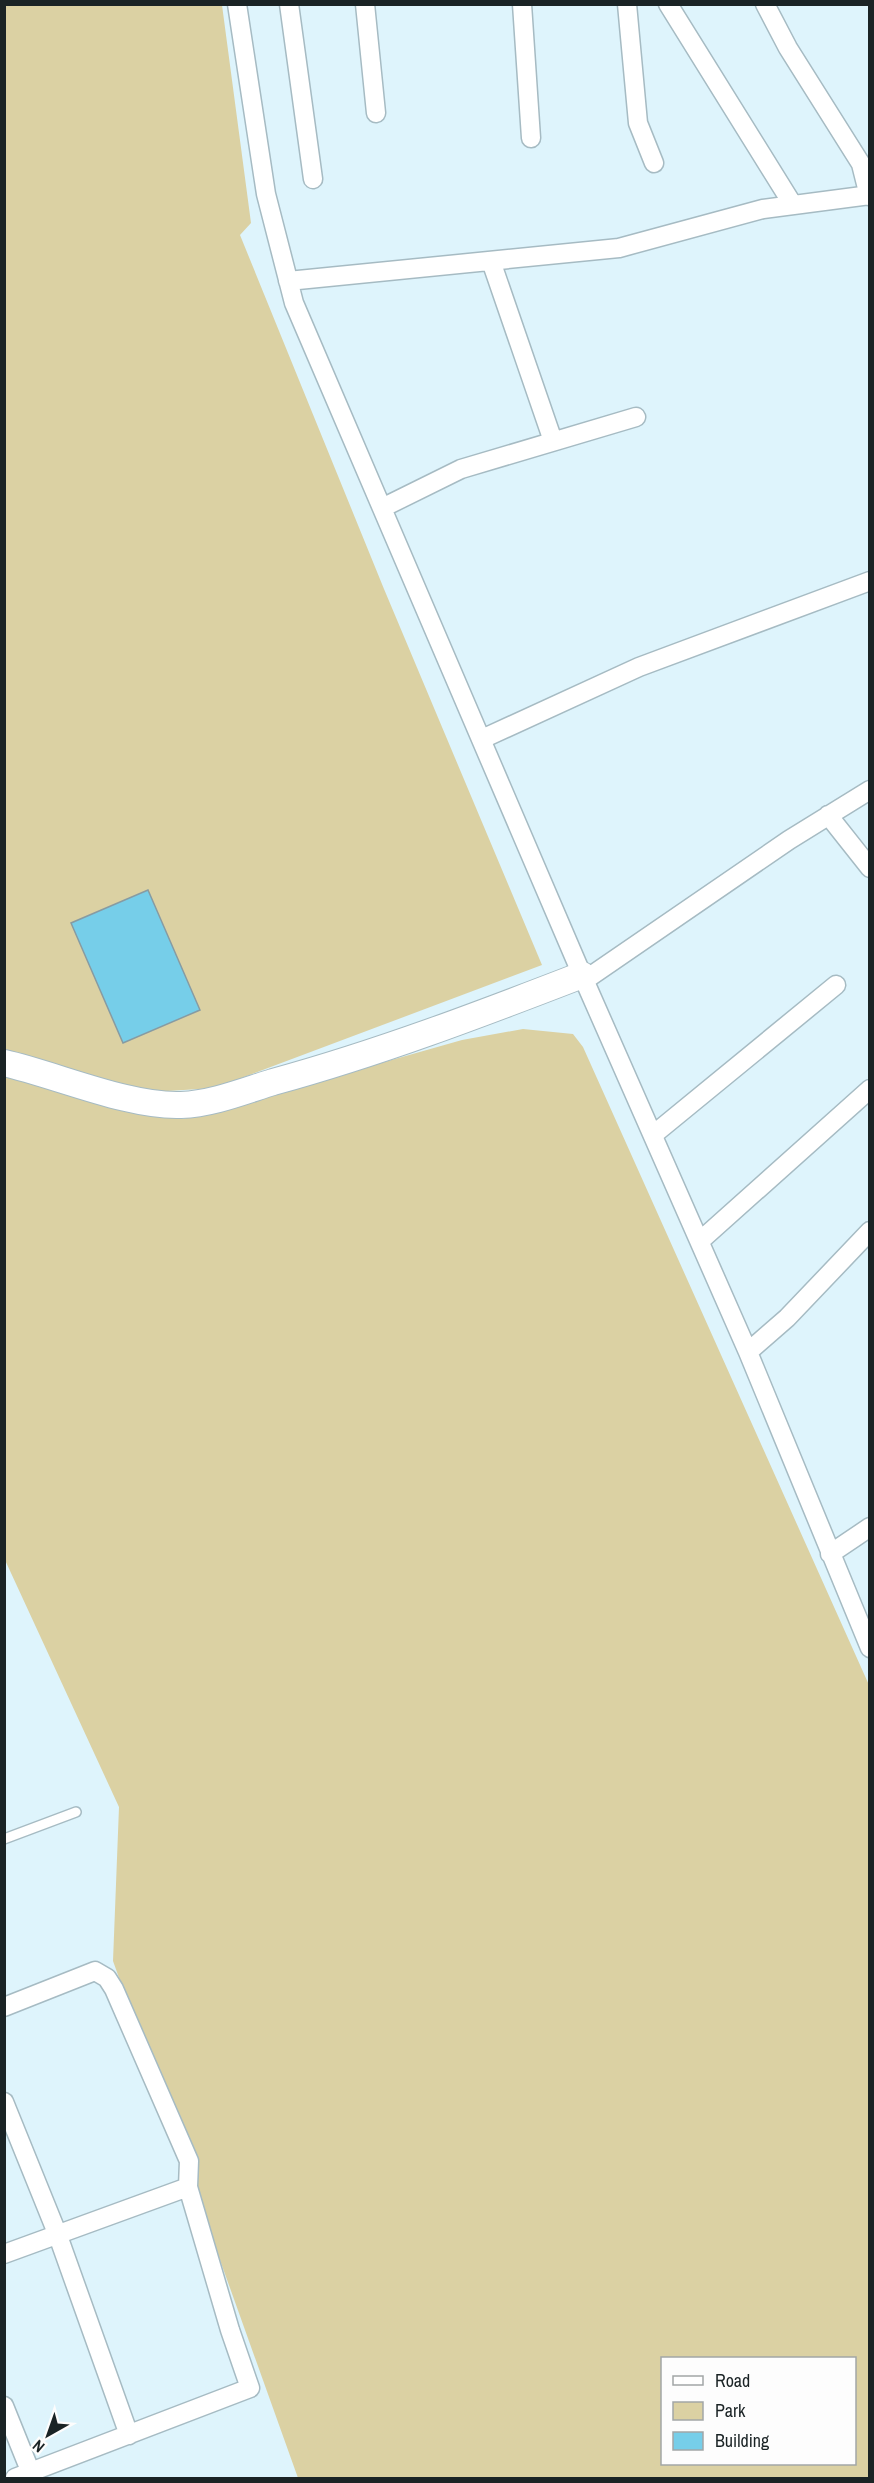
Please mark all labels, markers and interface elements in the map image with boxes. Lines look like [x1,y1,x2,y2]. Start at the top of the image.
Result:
legend [661,2357,856,2465]
text: Road [715,2368,750,2393]
text: Park [715,2398,746,2423]
north arrow [18,2405,78,2465]
text: Building [715,2428,770,2453]
text: N [28,2435,49,2458]

